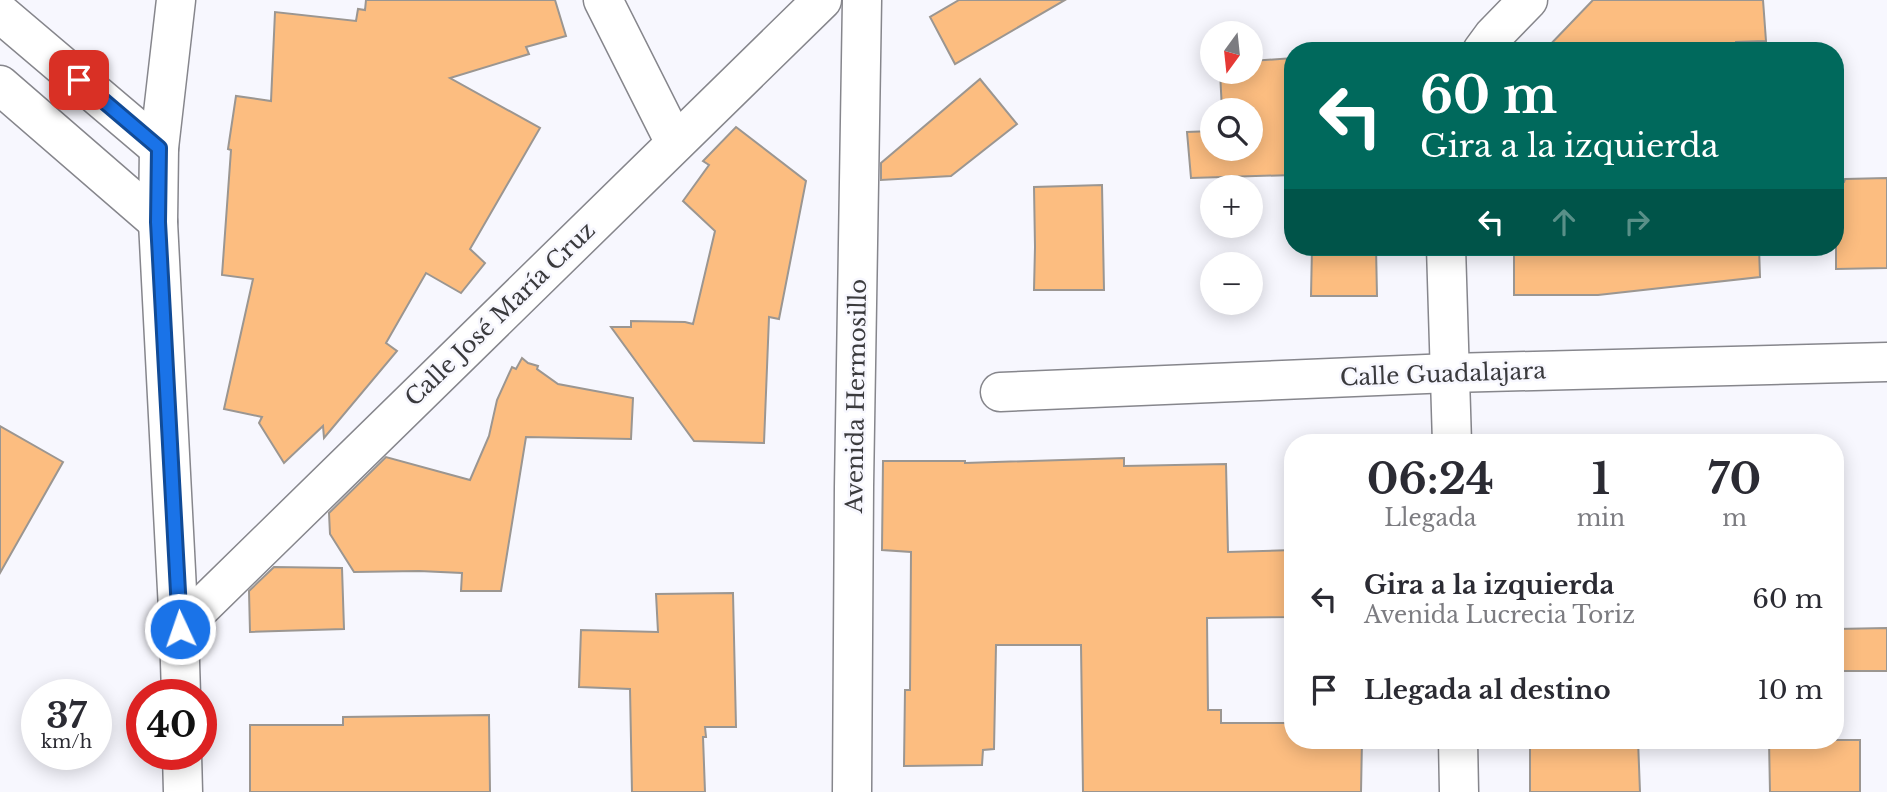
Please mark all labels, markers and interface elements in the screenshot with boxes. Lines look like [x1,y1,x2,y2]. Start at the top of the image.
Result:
north arrow [1200,21,1264,84]
map controls [1200,21,1263,315]
pin [49,50,109,110]
icon: arrive [60,61,98,99]
text: 60 m [1420,65,1557,126]
icon: left [1305,70,1396,161]
button: search [1200,98,1263,161]
text: Gira a la izquierda [1420,126,1719,166]
button: + [1200,175,1263,238]
icon: left [1472,203,1510,241]
icon: ahead [1545,203,1583,241]
icon: right [1618,203,1656,241]
street label: Calle José María Cruz [399,216,601,412]
button: − [1200,252,1263,315]
street label: Avenida Hermosillo [840,279,872,514]
street label: Calle Guadalajara [1340,356,1547,392]
text: 06:24 [1367,453,1494,505]
text: 1 [1592,453,1610,505]
text: 70 [1708,453,1761,505]
text: Llegada [1384,504,1476,532]
text: min [1577,504,1625,532]
text: m [1722,504,1747,532]
text: Gira a la izquierda [1364,569,1614,601]
icon: left [1305,580,1343,618]
text: 60 m [1752,583,1823,615]
position arrow [143,592,217,666]
text: Avenida Lucrecia Toriz [1364,601,1635,629]
icon: arrive [1305,671,1343,709]
text: Llegada al destino [1364,674,1611,706]
text: 10 m [1757,674,1823,706]
speed limit sign: 40 [126,679,217,770]
text: 37 [46,694,87,737]
text: km/h [41,731,92,753]

